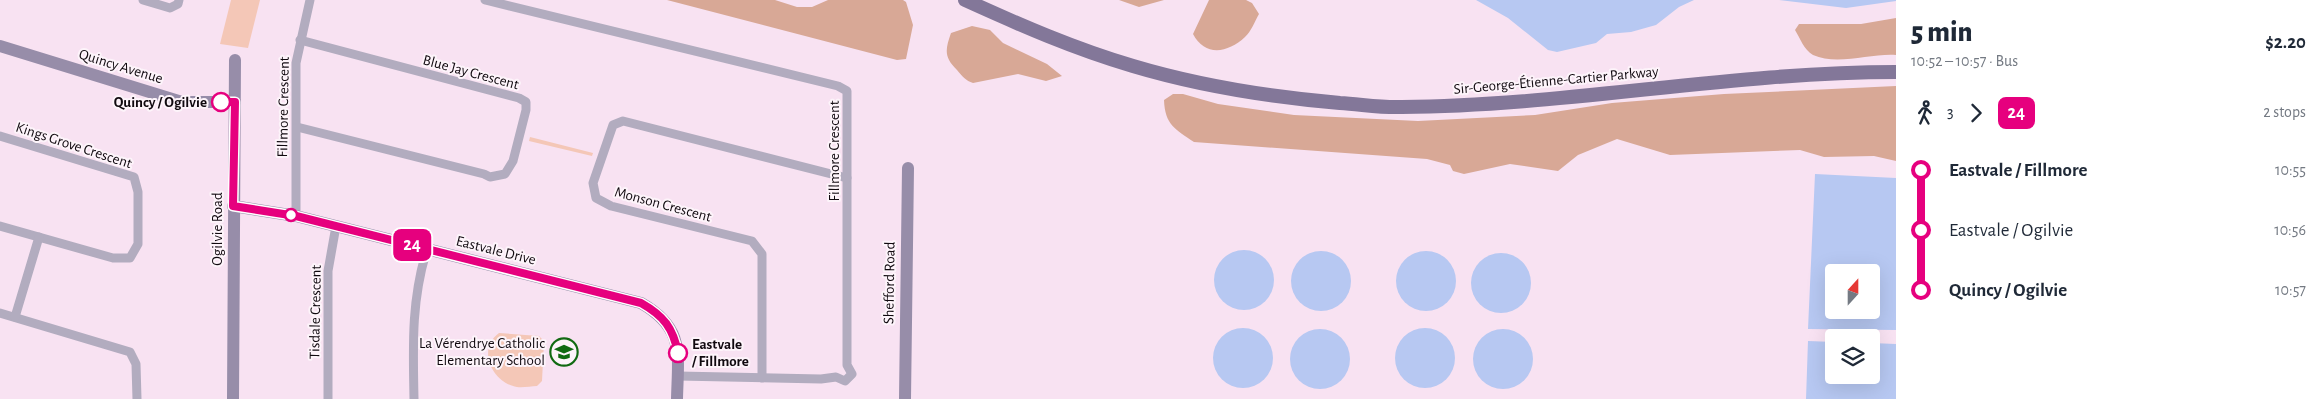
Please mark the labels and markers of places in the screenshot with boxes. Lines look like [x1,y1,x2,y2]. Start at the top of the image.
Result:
marker: Quincy / Ogilvie [211,92,231,112]
place label: Quincy / Ogilvie [114,95,207,110]
unlabelled marker [284,208,298,222]
place label: La Vérendrye Catholic Elementary School [419,336,545,368]
school or university icon: La Vérendrye Catholic Elementary School [549,337,579,367]
place label: Eastvale / Fillmore [691,337,749,369]
marker: Eastvale / Fillmore [668,343,688,363]

